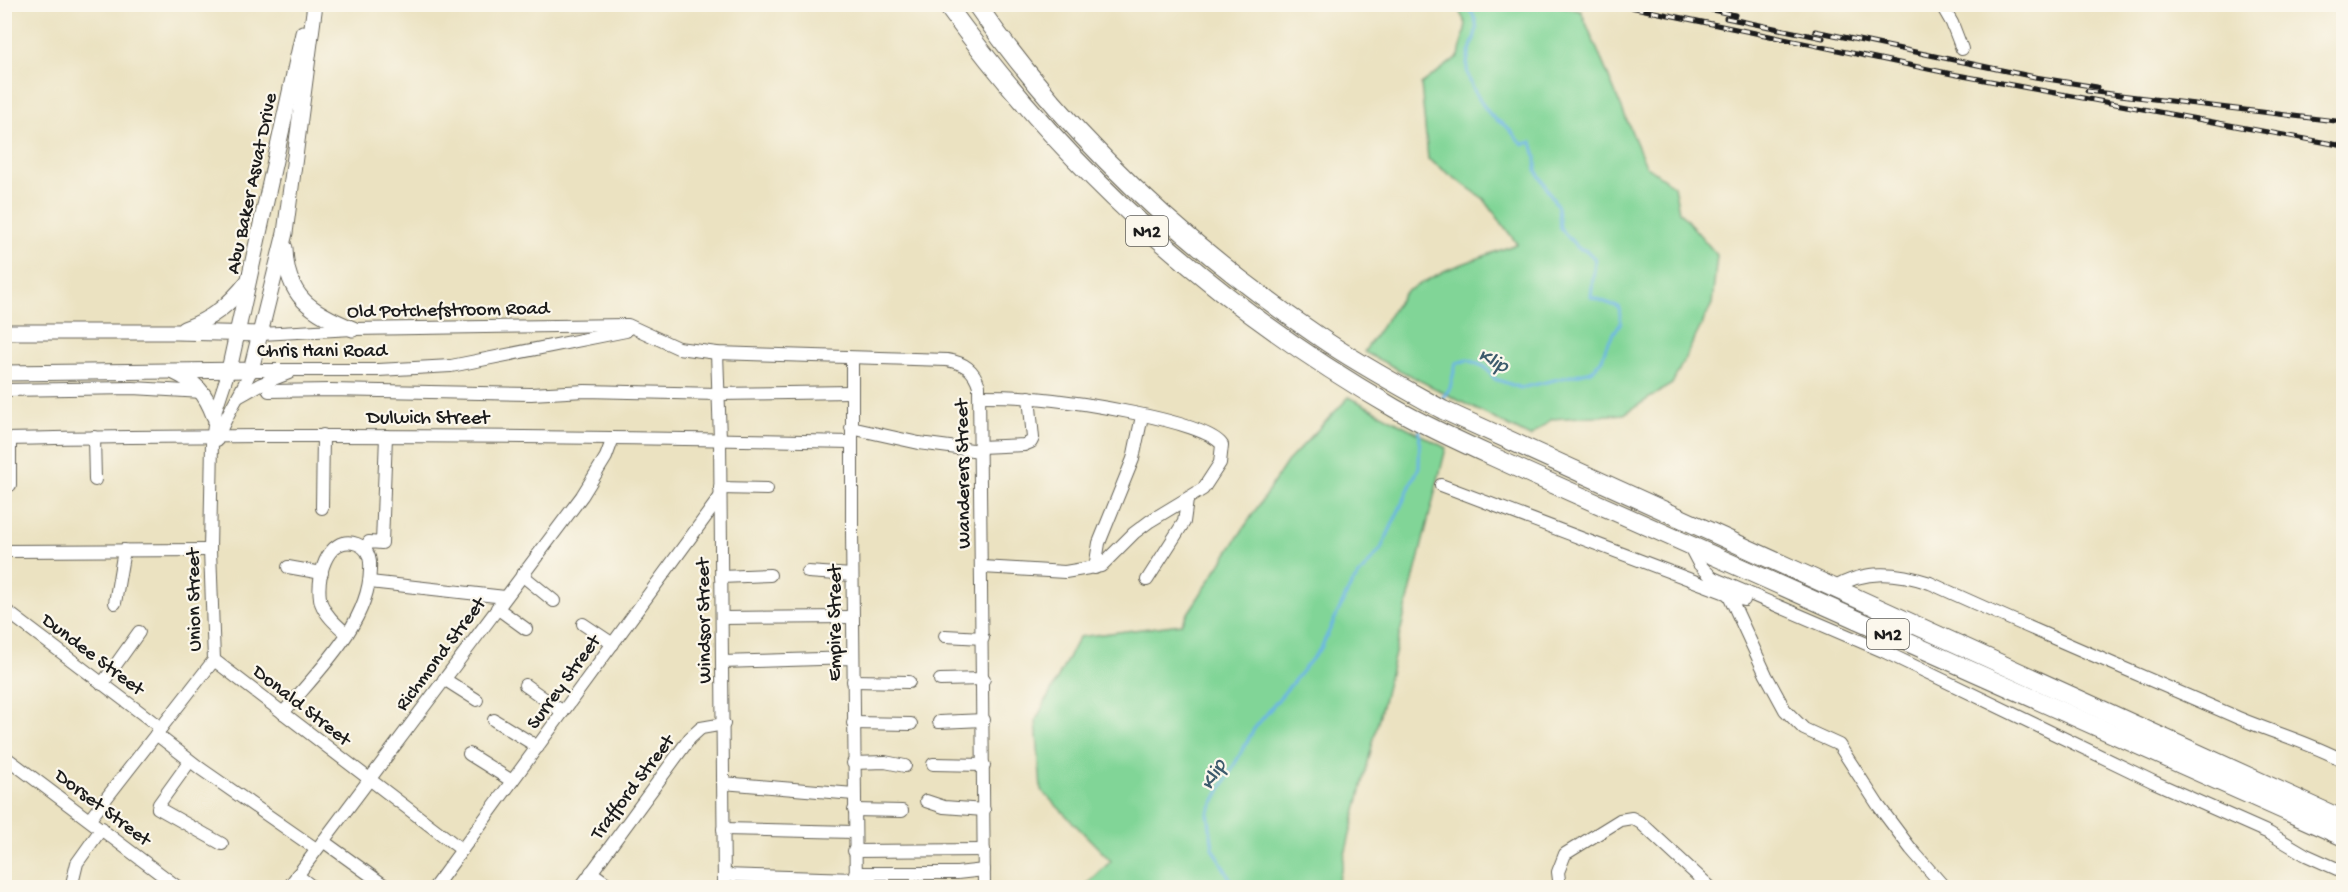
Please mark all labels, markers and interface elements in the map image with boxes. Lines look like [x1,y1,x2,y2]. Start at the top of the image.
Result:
street label: Abu Baker Asvat Drive [223,90,284,276]
road number: N12 [1126,216,1168,246]
street label: Old Potchefstroom Road [347,298,552,325]
street label: Chris Hani Road [257,341,389,364]
water label: Klip [1473,344,1513,381]
street label: Wanderers Street [952,397,977,549]
street label: Dulwich Street [365,408,491,431]
street label: Union Street [183,546,208,652]
street label: Windsor Street [693,556,718,684]
street label: Empire Street [825,563,848,681]
street label: Richmond Street [392,592,493,716]
street label: Dundee Street [35,609,149,703]
road number: N12 [1867,619,1909,649]
street label: Surrey Street [523,630,608,735]
street label: Donald Street [246,660,356,753]
street label: Trafford Street [586,730,682,846]
water label: Klip [1197,755,1234,795]
street label: Dorset Street [48,764,156,854]

